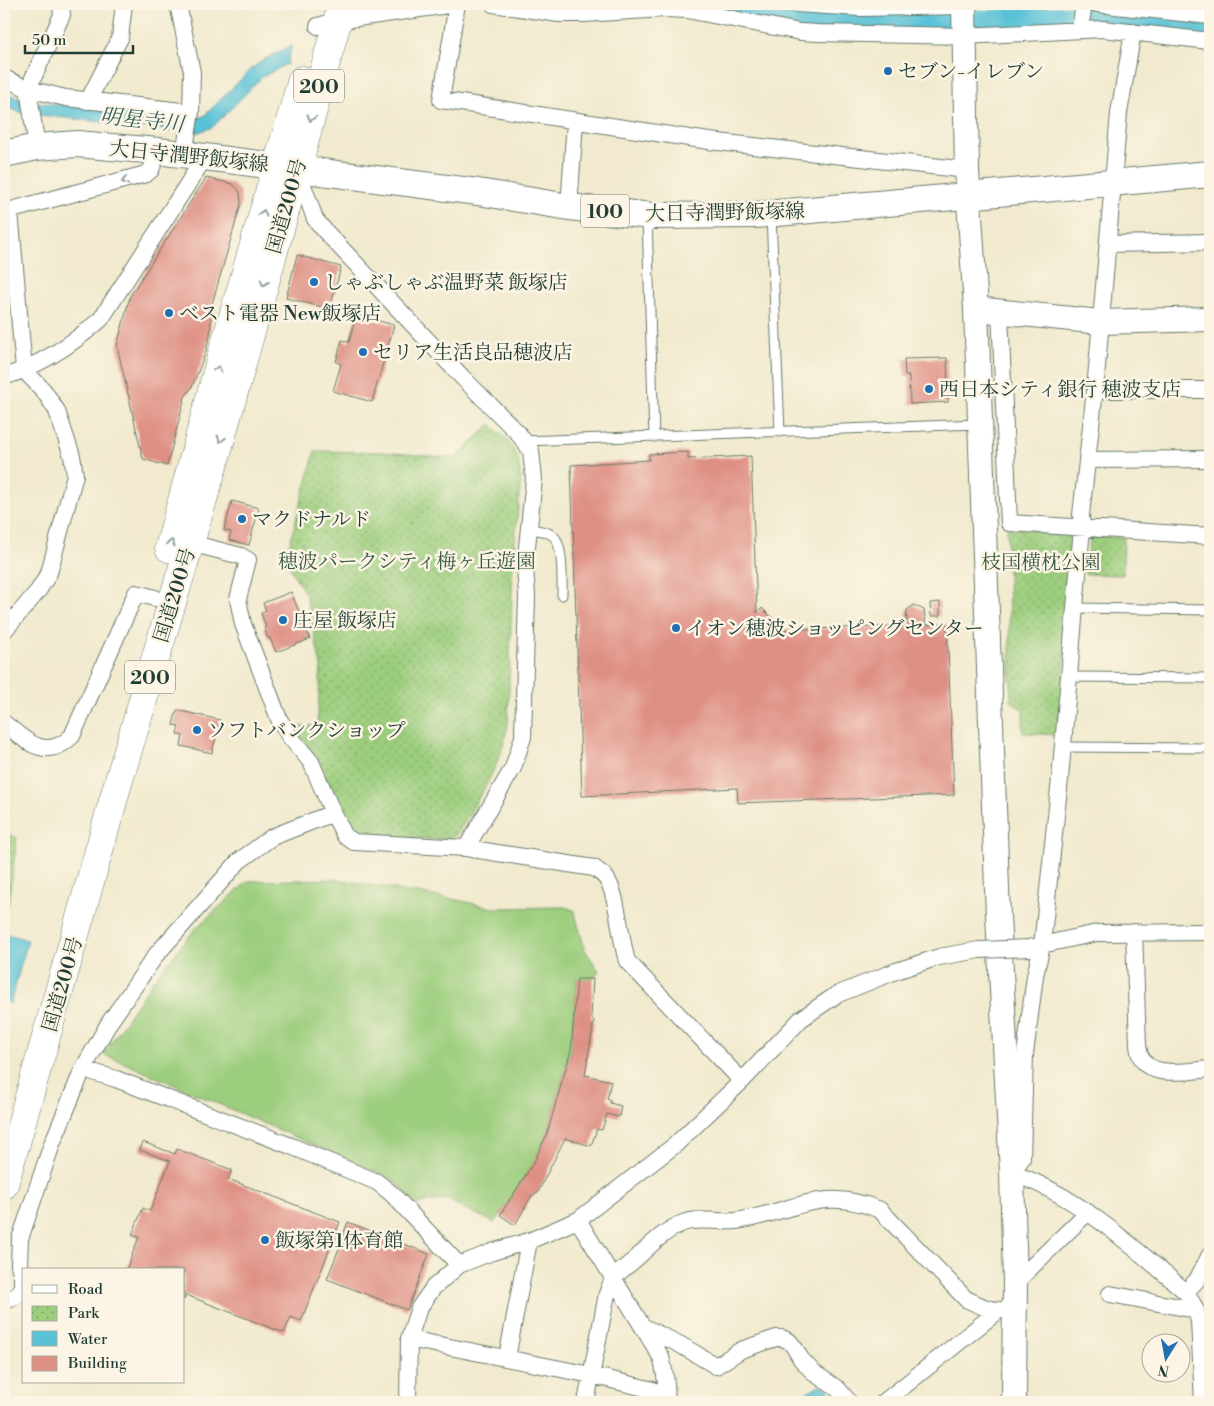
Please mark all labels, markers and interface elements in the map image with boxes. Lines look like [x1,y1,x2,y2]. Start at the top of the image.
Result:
scale bar [25,22,132,54]
text: 50 m [32,31,66,50]
place label: セブン-イレブン [898,60,1044,85]
marker: セブン-イレブン [882,65,894,77]
road number: 200 [294,70,344,102]
water label: 明星寺川 [99,104,187,139]
one-way arrow [306,114,316,122]
street label: 大日寺潤野飯塚線 [108,137,270,178]
street label: 国道200号 [262,156,313,257]
one-way arrow [120,175,129,186]
road number: 100 [581,195,629,228]
street label: 大日寺潤野飯塚線 [645,200,805,227]
one-way arrow [257,209,267,217]
place label: しゃぶしゃぶ温野菜 飯塚店 [324,271,568,296]
marker: しゃぶしゃぶ温野菜 飯塚店 [308,276,320,288]
one-way arrow [260,278,270,286]
place label: ベスト電器 New飯塚店 [179,302,382,327]
marker: ベスト電器 New飯塚店 [163,307,175,319]
place label: セリア生活良品穂波店 [373,341,573,366]
marker: セリア生活良品穂波店 [357,346,369,358]
one-way arrow [212,364,223,373]
place label: 西日本シティ銀行 穂波支店 [939,378,1182,403]
marker: 西日本シティ銀行 穂波支店 [923,383,935,395]
one-way arrow [216,435,226,443]
place label: マクドナルド [252,508,371,533]
marker: マクドナルド [236,513,248,525]
one-way arrow [165,538,176,547]
street label: 国道200号 [149,545,202,646]
park label: 穂波パークシティ梅ヶ丘遊園 [278,550,536,575]
park label: 枝国横枕公園 [981,551,1101,576]
place label: 庄屋 飯塚店 [293,609,397,634]
marker: 庄屋 飯塚店 [277,614,289,626]
place label: イオン穂波ショッピングセンター [686,617,984,642]
marker: イオン穂波ショッピングセンター [670,622,682,634]
road number: 200 [125,660,175,694]
place label: ソフトバンクショップ [207,719,406,744]
marker: ソフトバンクショップ [191,724,203,736]
street label: 国道200号 [38,934,89,1035]
place label: 飯塚第1体育館 [275,1229,404,1254]
marker: 飯塚第1体育館 [259,1234,271,1246]
legend [22,1268,185,1384]
text: Road [68,1280,103,1299]
text: Park [68,1304,100,1323]
text: Water [67,1330,108,1349]
north arrow [1142,1334,1192,1384]
text: Building [67,1354,127,1373]
text: N [1157,1360,1171,1380]

